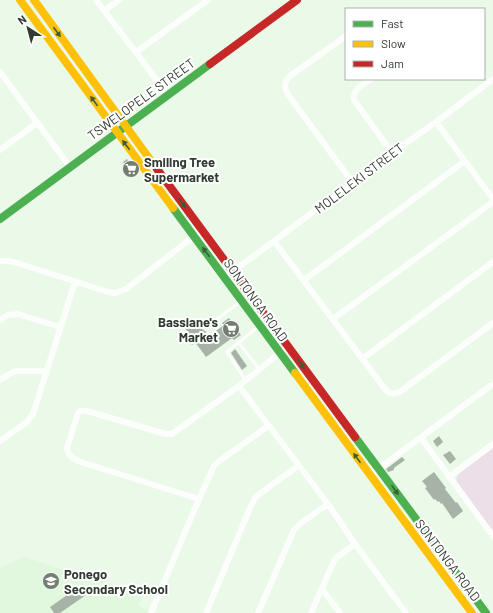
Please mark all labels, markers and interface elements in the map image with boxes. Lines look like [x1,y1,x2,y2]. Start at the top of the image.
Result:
north arrow [8,8,48,48]
legend [345,8,485,80]
text: N [15,12,29,27]
text: Fast [381,16,404,30]
one-way arrow [53,26,61,37]
text: Slow [381,36,406,50]
street label: TSWELOPELE STREET [84,55,198,143]
text: Jam [381,56,404,70]
one-way arrow [90,96,98,107]
one-way arrow [122,139,130,150]
street label: MOLELEKI STREET [311,139,407,217]
place label: Smiling Tree Supermarket [144,154,219,185]
supermarket icon: Smiling Tree Supermarket [121,159,141,179]
one-way arrow [178,197,186,208]
one-way arrow [202,246,210,257]
street label: SONTONGA ROAD [221,255,291,345]
place label: Bassiane's Market [158,314,218,345]
supermarket icon: Bassiane's Market [221,319,241,339]
one-way arrow [296,358,305,369]
one-way arrow [354,453,362,463]
one-way arrow [391,485,399,496]
street label: SONTONGA ROAD [412,516,484,604]
place label: Ponego Secondary School [64,566,168,597]
school or university icon: Ponego Secondary School [41,571,61,591]

